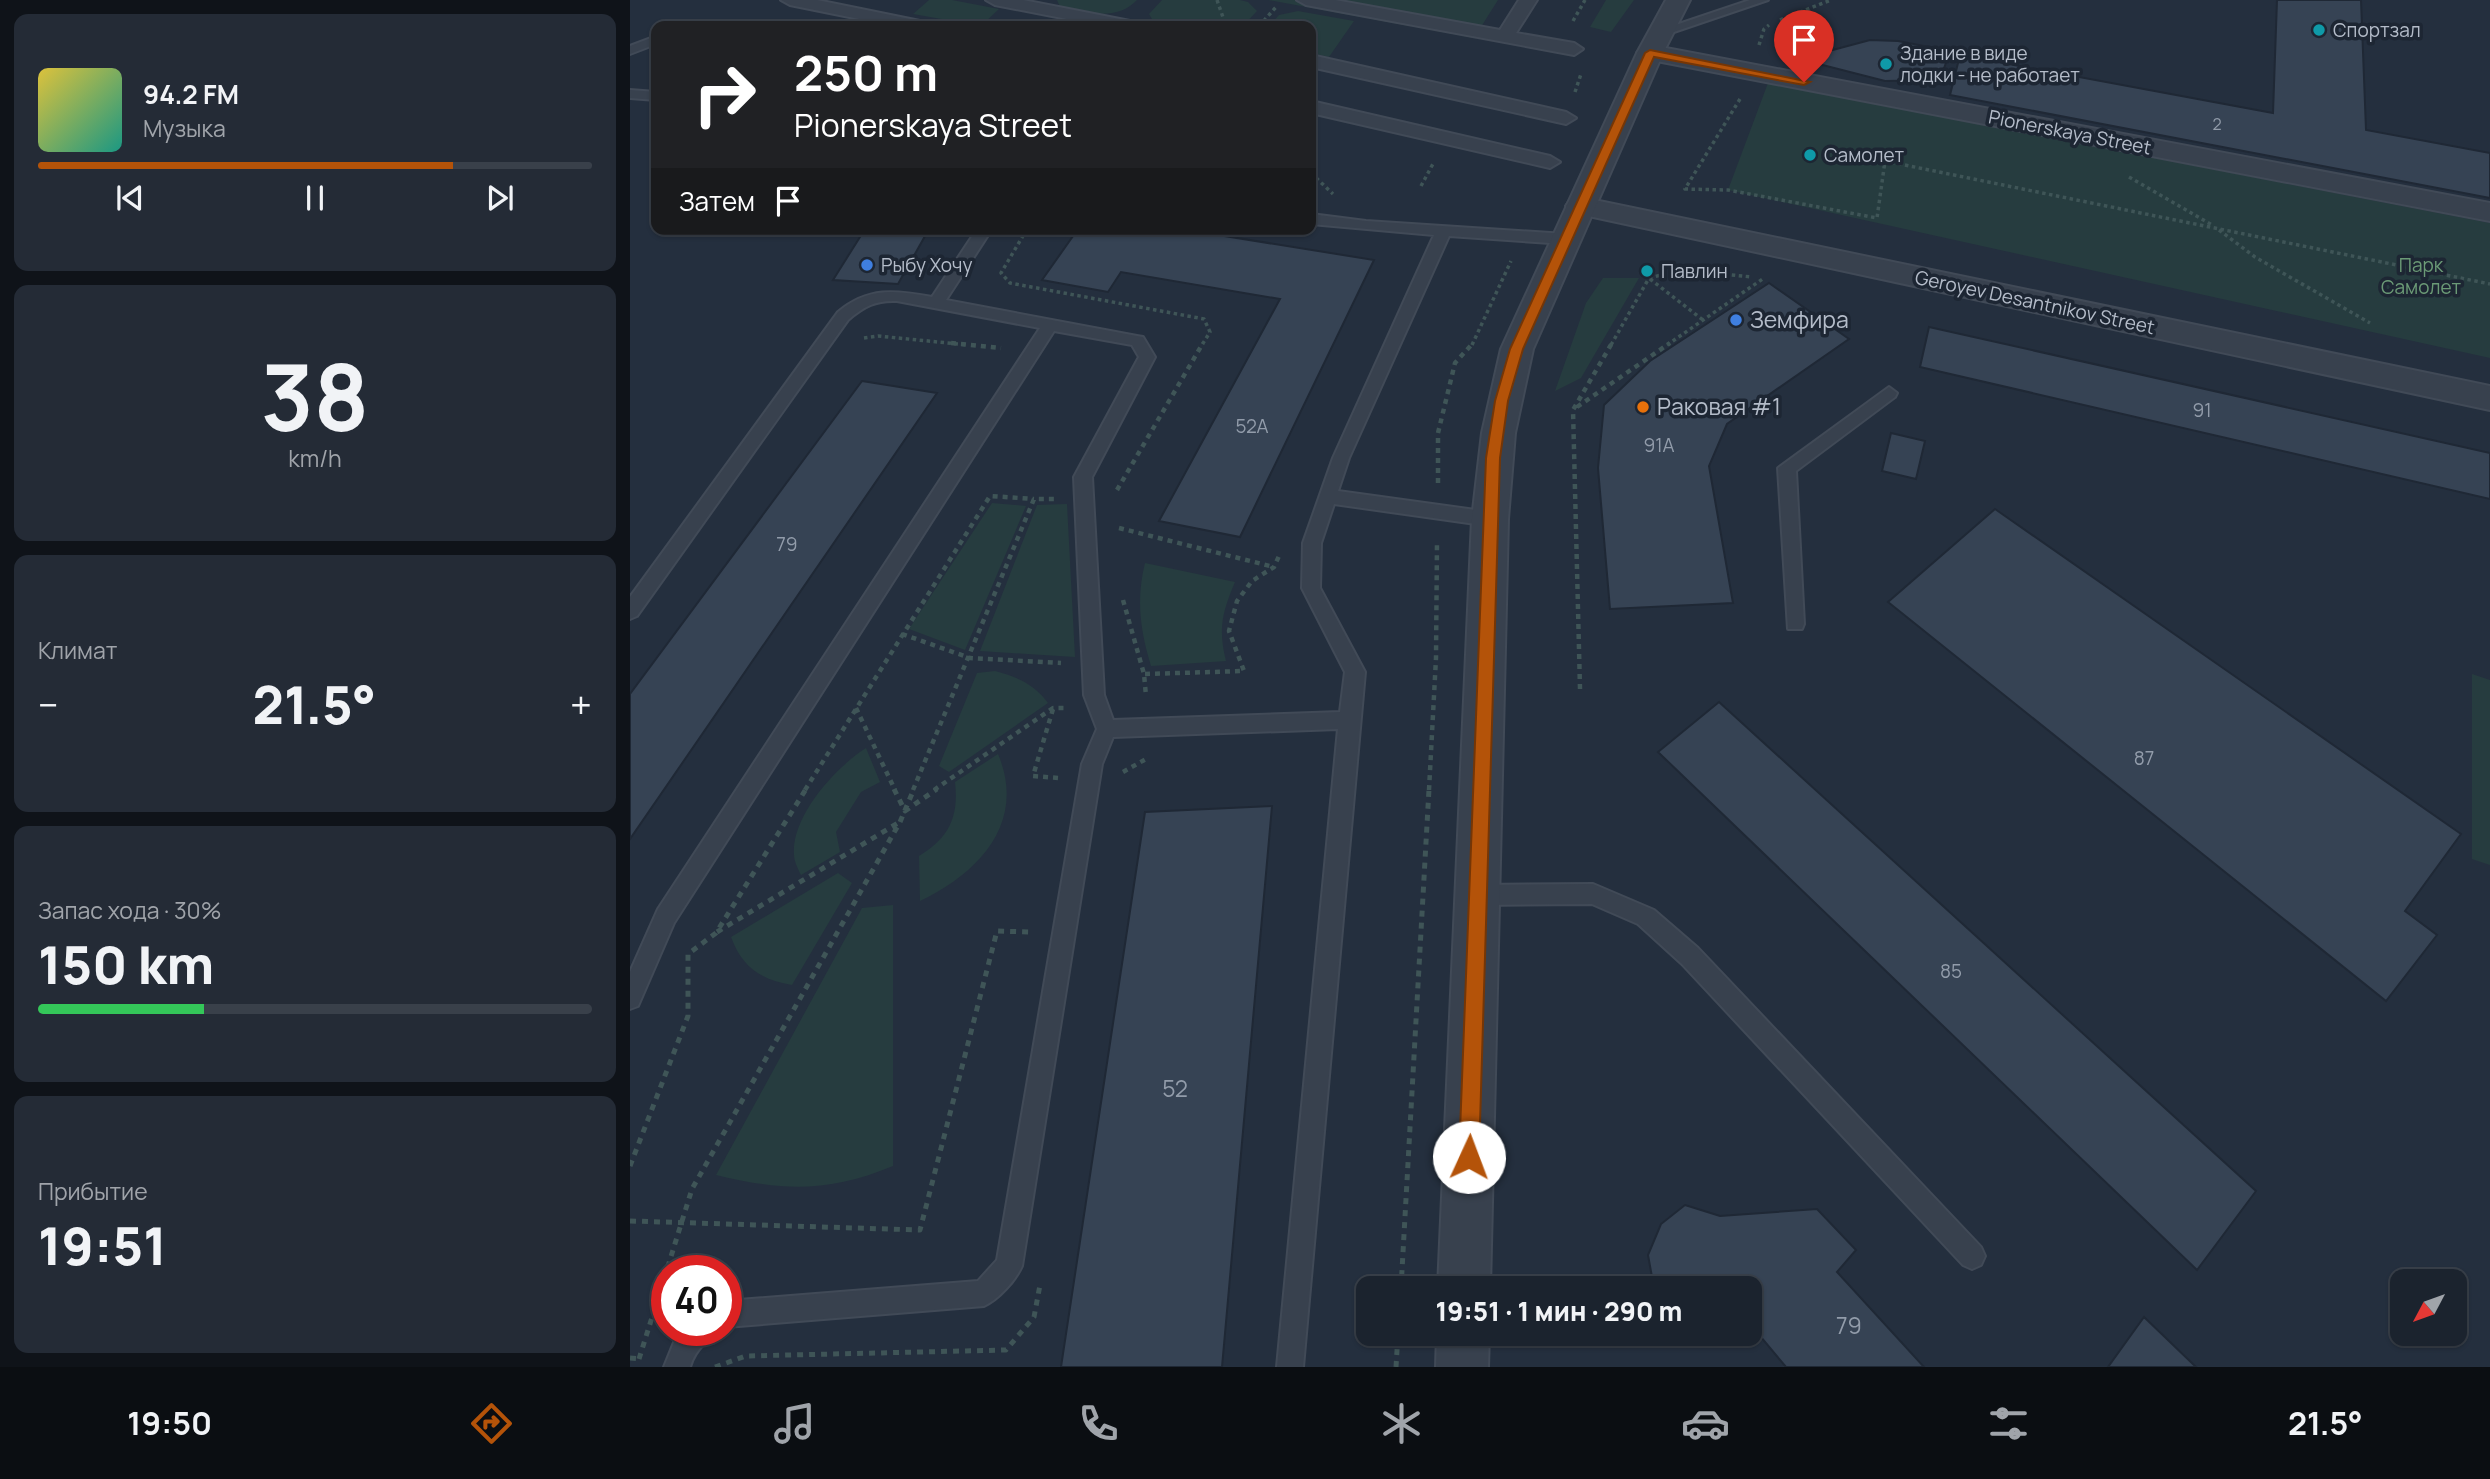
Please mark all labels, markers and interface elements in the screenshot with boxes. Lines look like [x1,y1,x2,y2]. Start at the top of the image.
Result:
pin [1774,10,1834,82]
place label: Спортзал [2333,17,2421,43]
icon: arrive [1785,21,1823,59]
marker: Спортзал [2311,22,2327,38]
text: 250 m [794,39,938,106]
place label: Здание в виде лодки - не работает [1900,40,2080,88]
icon: right [679,49,770,140]
marker: Здание в виде лодки - не работает [1878,56,1894,72]
text: 94.2 FM [143,76,239,112]
text: Pionerskaya Street [794,103,1072,147]
street label: Pionerskaya Street [1986,103,2154,161]
text: Музыка [143,112,226,144]
house number: 2 [2212,113,2222,135]
place label: Самолет [1824,142,1904,168]
marker: Самолет [1802,147,1818,163]
icon: previous [111,179,149,217]
icon: pause [296,179,334,217]
icon: next [481,179,519,217]
icon: arrive [769,182,807,220]
text: Затем [679,183,755,219]
place label: Рыбу Хочу [881,252,972,278]
park label: Парк Самолет [2381,252,2461,300]
marker: Рыбу Хочу [859,257,875,273]
place label: Павлин [1661,258,1728,284]
marker: Павлин [1639,263,1655,279]
street label: Geroyev Desantnikov Street [1913,264,2157,340]
place label: Земфира [1750,303,1849,335]
marker: Земфира [1728,312,1744,328]
text: 38 [261,334,369,458]
place label: Раковая #1 [1657,390,1781,422]
house number: 91 [2192,397,2212,423]
marker: Раковая #1 [1635,399,1651,415]
house number: 52А [1236,413,1268,439]
house number: 91А [1643,432,1675,458]
text: km/h [288,442,342,474]
house number: 79 [776,531,798,557]
text: Климат [38,634,117,666]
text: 21.5° [253,669,376,740]
text: − [38,678,59,730]
text: + [570,678,592,730]
house number: 87 [2134,745,2154,771]
text: Запас хода · 30% [38,894,221,926]
text: 150 km [38,929,214,1000]
house number: 85 [1940,958,1962,984]
house number: 52 [1162,1072,1188,1104]
position arrow [1432,1120,1506,1194]
text: Прибытие [38,1175,148,1207]
text: 19:51 [38,1210,167,1281]
speed limit sign: 40 [651,1255,742,1346]
north arrow [2390,1269,2468,1346]
map controls [2390,1269,2467,1346]
text: 19:51 · 1 мин · 290 m [1436,1293,1682,1329]
house number: 79 [1836,1309,1862,1341]
icon: directions [467,1399,516,1448]
icon: music [770,1399,819,1448]
icon: phone [1074,1399,1123,1448]
icon: climate [1377,1399,1426,1448]
icon: car [1681,1399,1730,1448]
icon: filters [1984,1399,2033,1448]
text: 19:50 [127,1401,212,1445]
text: 21.5° [2288,1401,2363,1445]

